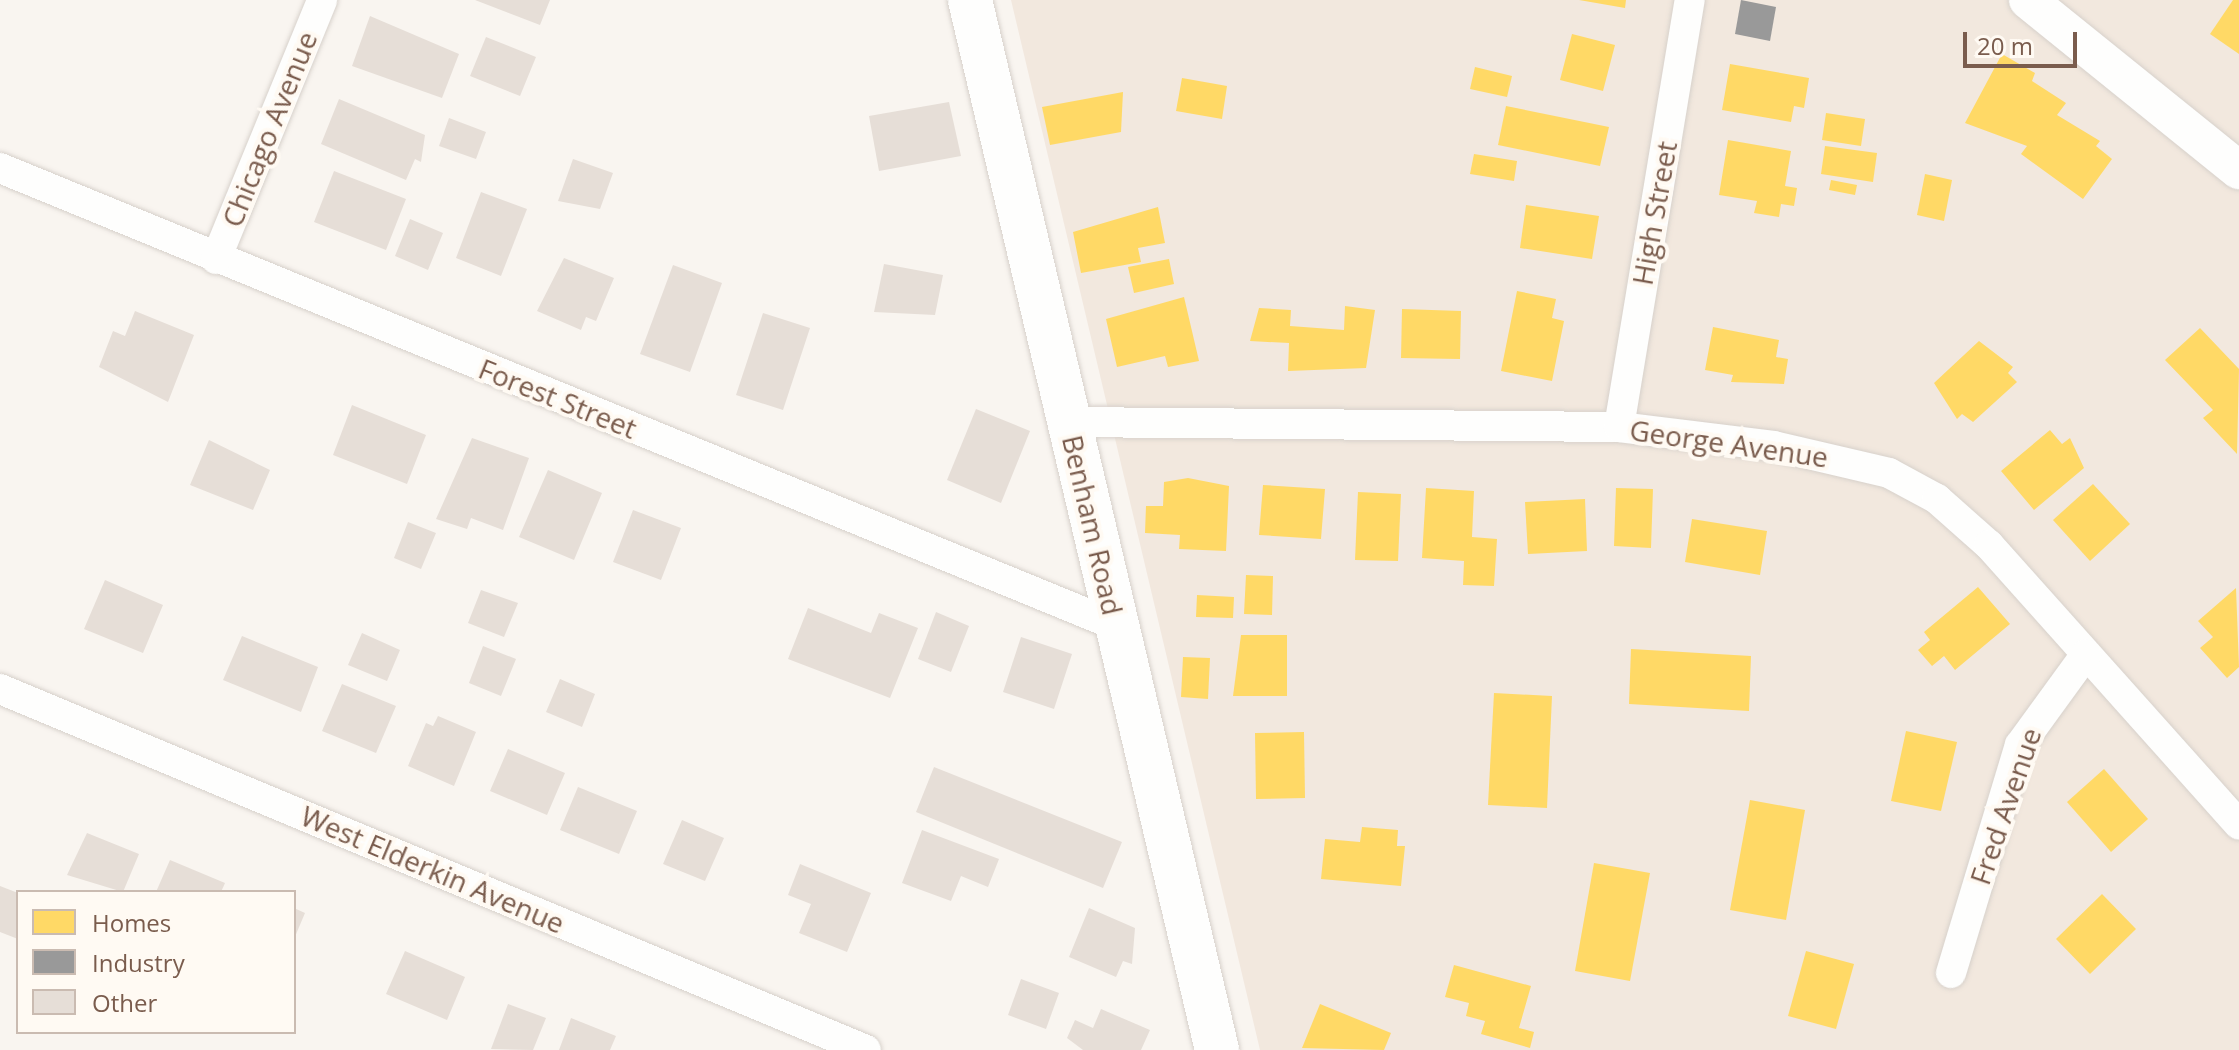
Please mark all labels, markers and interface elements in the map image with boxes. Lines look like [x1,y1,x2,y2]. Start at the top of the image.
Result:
scale bar [1967,16,2081,66]
street label: Chicago Avenue [215,26,323,232]
text: 20 m [1977,29,2033,62]
street label: High Street [1625,138,1683,288]
street label: Forest Street [474,351,642,445]
street label: George Avenue [1628,412,1830,474]
street label: Benham Road [1056,432,1130,618]
street label: Fred Avenue [1962,723,2048,889]
street label: West Elderkin Avenue [296,798,570,940]
legend [16,890,296,1034]
text: Homes [92,906,171,939]
text: Industry [92,946,185,979]
text: Other [92,986,157,1019]

